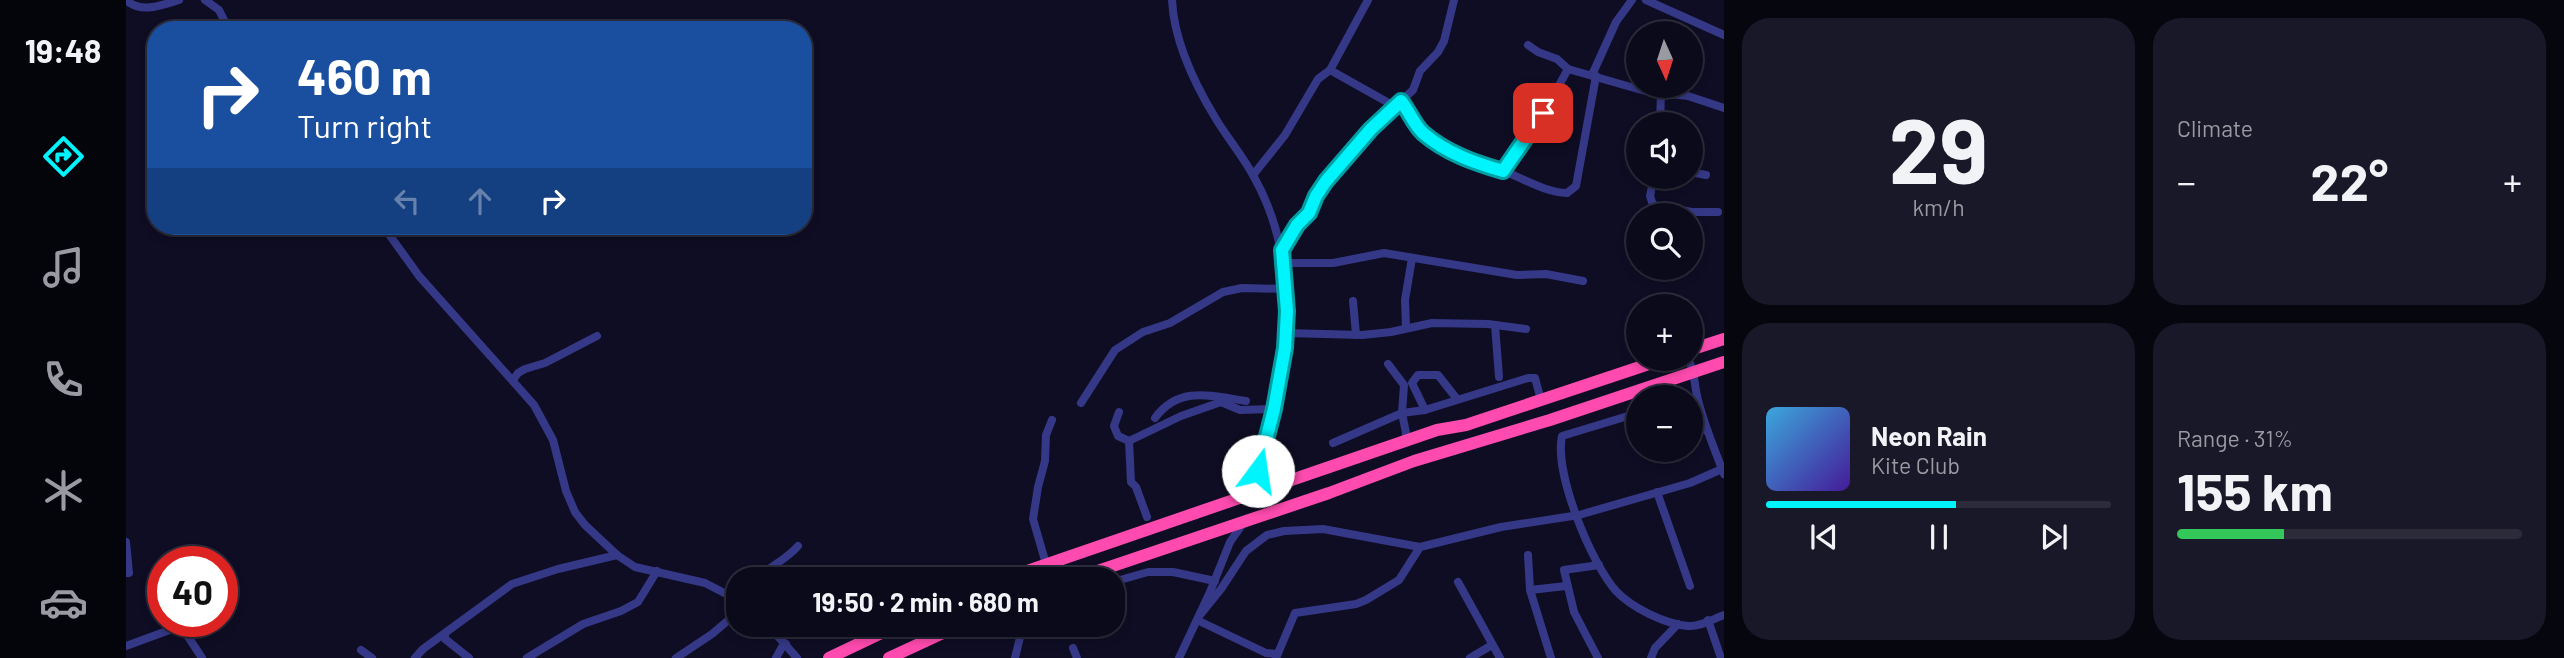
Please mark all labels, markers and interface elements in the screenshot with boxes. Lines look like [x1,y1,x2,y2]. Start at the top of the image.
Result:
north arrow [1626,21,1703,98]
map controls [1626,21,1703,462]
text: 19:48 [25,31,101,69]
text: 460 m [297,46,432,105]
icon: right [182,49,273,140]
pin [1513,83,1573,143]
text: 29 [1889,93,1988,202]
icon: arrive [1524,94,1562,132]
text: Turn right [297,106,432,144]
button: sound [1626,112,1703,189]
text: Climate [2177,114,2253,142]
icon: directions [39,132,88,181]
text: 22° [2311,149,2388,211]
text: − [2177,158,2196,204]
text: + [2503,158,2522,204]
icon: left [388,182,426,220]
icon: ahead [461,182,499,220]
icon: right [534,182,572,220]
text: km/h [1912,193,1965,221]
button: search [1626,203,1703,280]
icon: music [39,243,88,292]
button: + [1626,294,1703,371]
icon: phone [39,355,88,404]
button: − [1626,385,1703,462]
text: Neon Rain [1871,420,1987,451]
text: Range · 31% [2177,424,2293,452]
position arrow [1221,434,1295,508]
text: Kite Club [1871,451,1960,479]
text: 155 km [2177,459,2333,521]
icon: climate [39,466,88,515]
icon: previous [1805,518,1843,556]
icon: pause [1920,518,1958,556]
icon: next [2035,518,2073,556]
speed limit sign: 40 [147,546,238,637]
icon: car [39,578,88,627]
text: 19:50 · 2 min · 680 m [812,586,1039,617]

